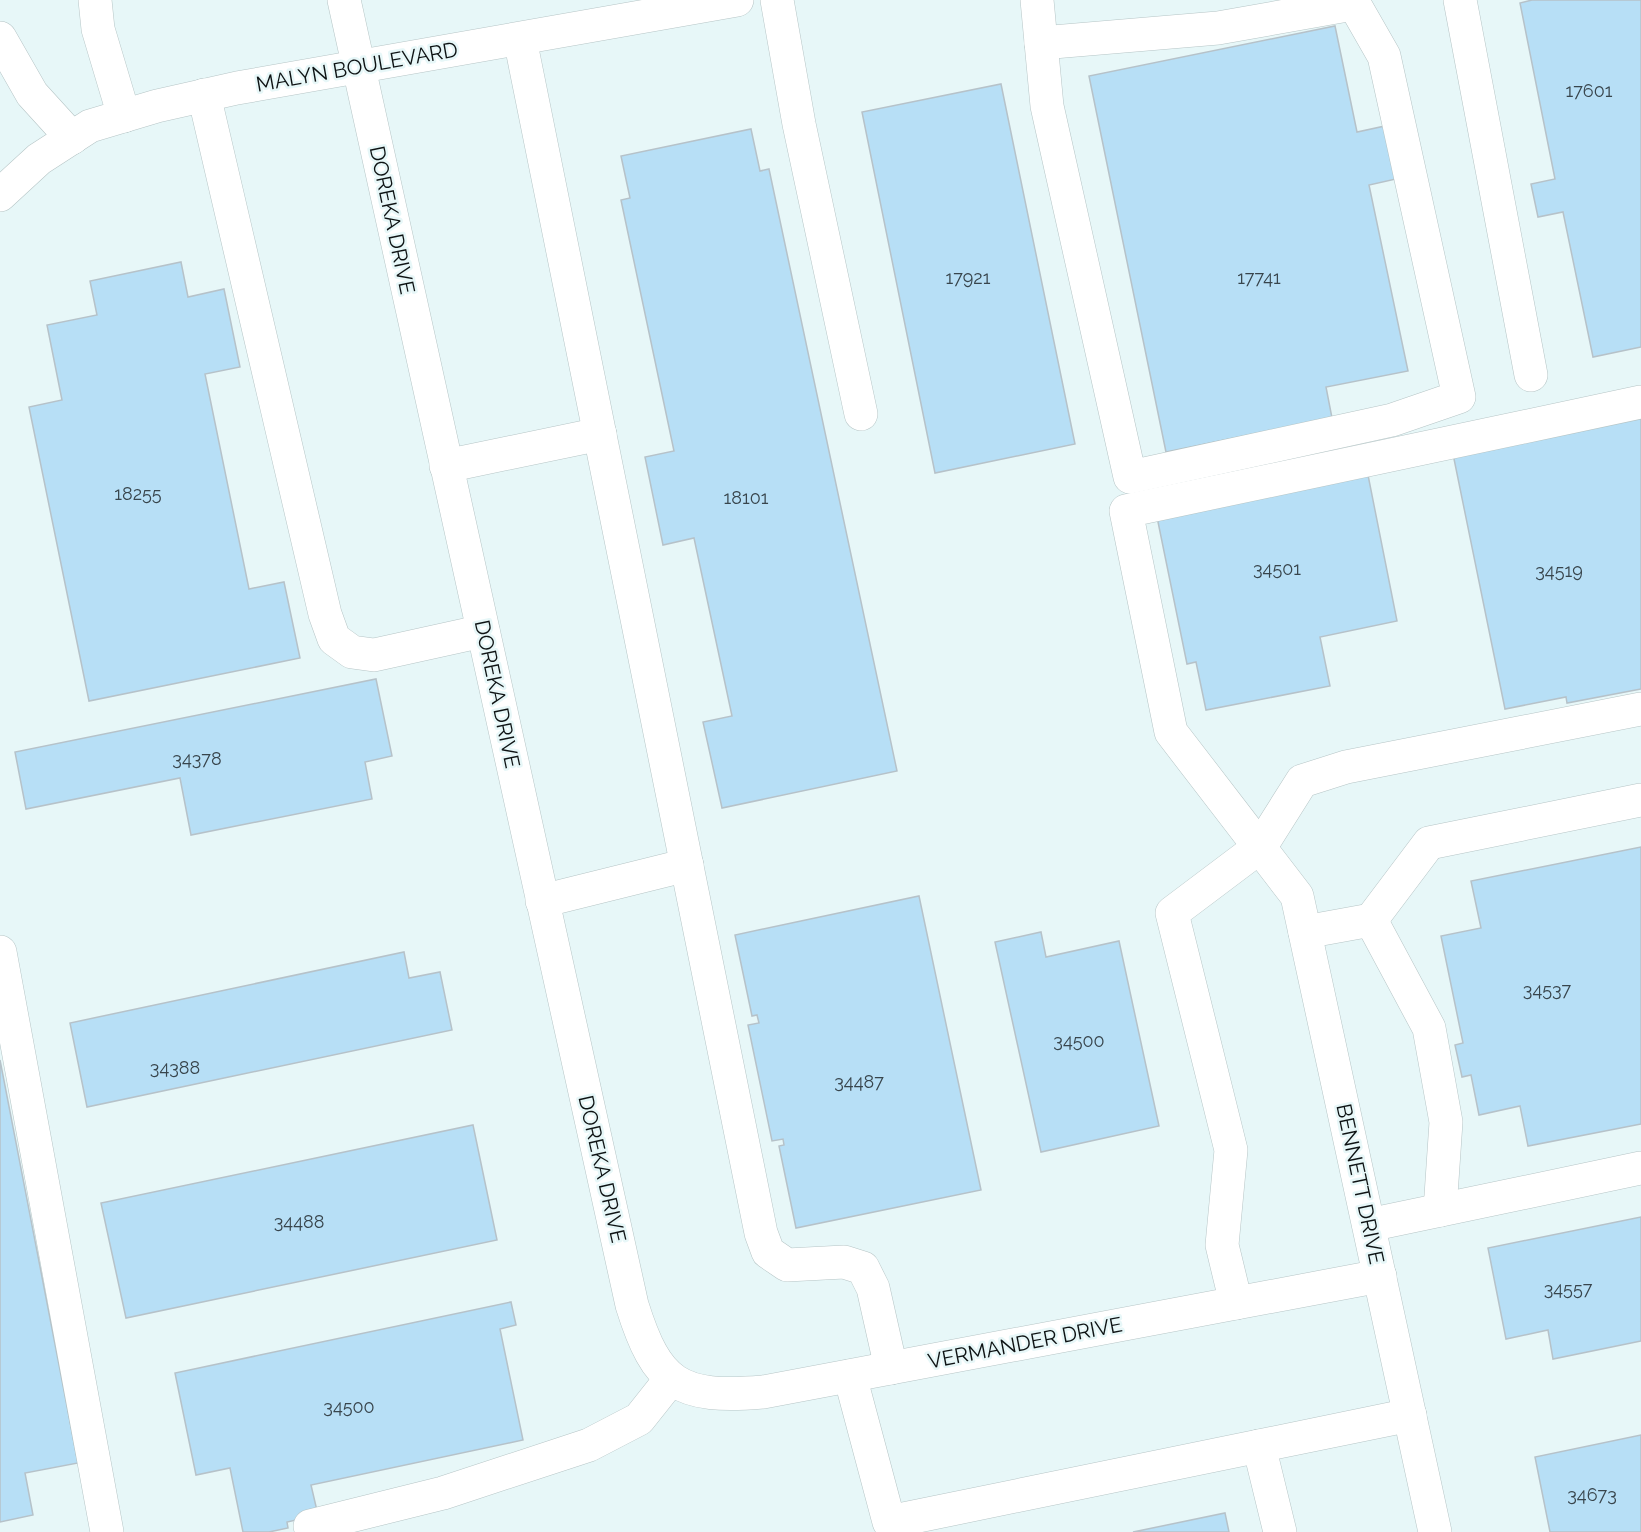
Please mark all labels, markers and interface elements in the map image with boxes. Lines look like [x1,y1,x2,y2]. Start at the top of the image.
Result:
street label: MALYN BOULEVARD [254,36,460,97]
house number: 17601 [1566,80,1613,101]
street label: DOREKA DRIVE [365,144,420,296]
house number: 17921 [946,267,991,288]
house number: 17741 [1237,267,1281,288]
house number: 18255 [114,483,162,504]
house number: 18101 [724,487,769,508]
house number: 34501 [1253,558,1301,579]
house number: 34519 [1535,560,1583,581]
street label: DOREKA DRIVE [470,618,525,770]
house number: 34378 [172,748,222,769]
house number: 34537 [1523,979,1572,1000]
house number: 34500 [1053,1030,1105,1051]
house number: 34388 [150,1057,200,1078]
house number: 34487 [834,1071,884,1092]
street label: DOREKA DRIVE [573,1093,632,1245]
street label: BENNETT DRIVE [1331,1101,1390,1266]
house number: 34488 [274,1211,324,1232]
house number: 34557 [1544,1278,1593,1299]
street label: VERMANDER DRIVE [926,1311,1124,1374]
house number: 34500 [323,1396,375,1417]
house number: 34673 [1567,1484,1617,1505]

